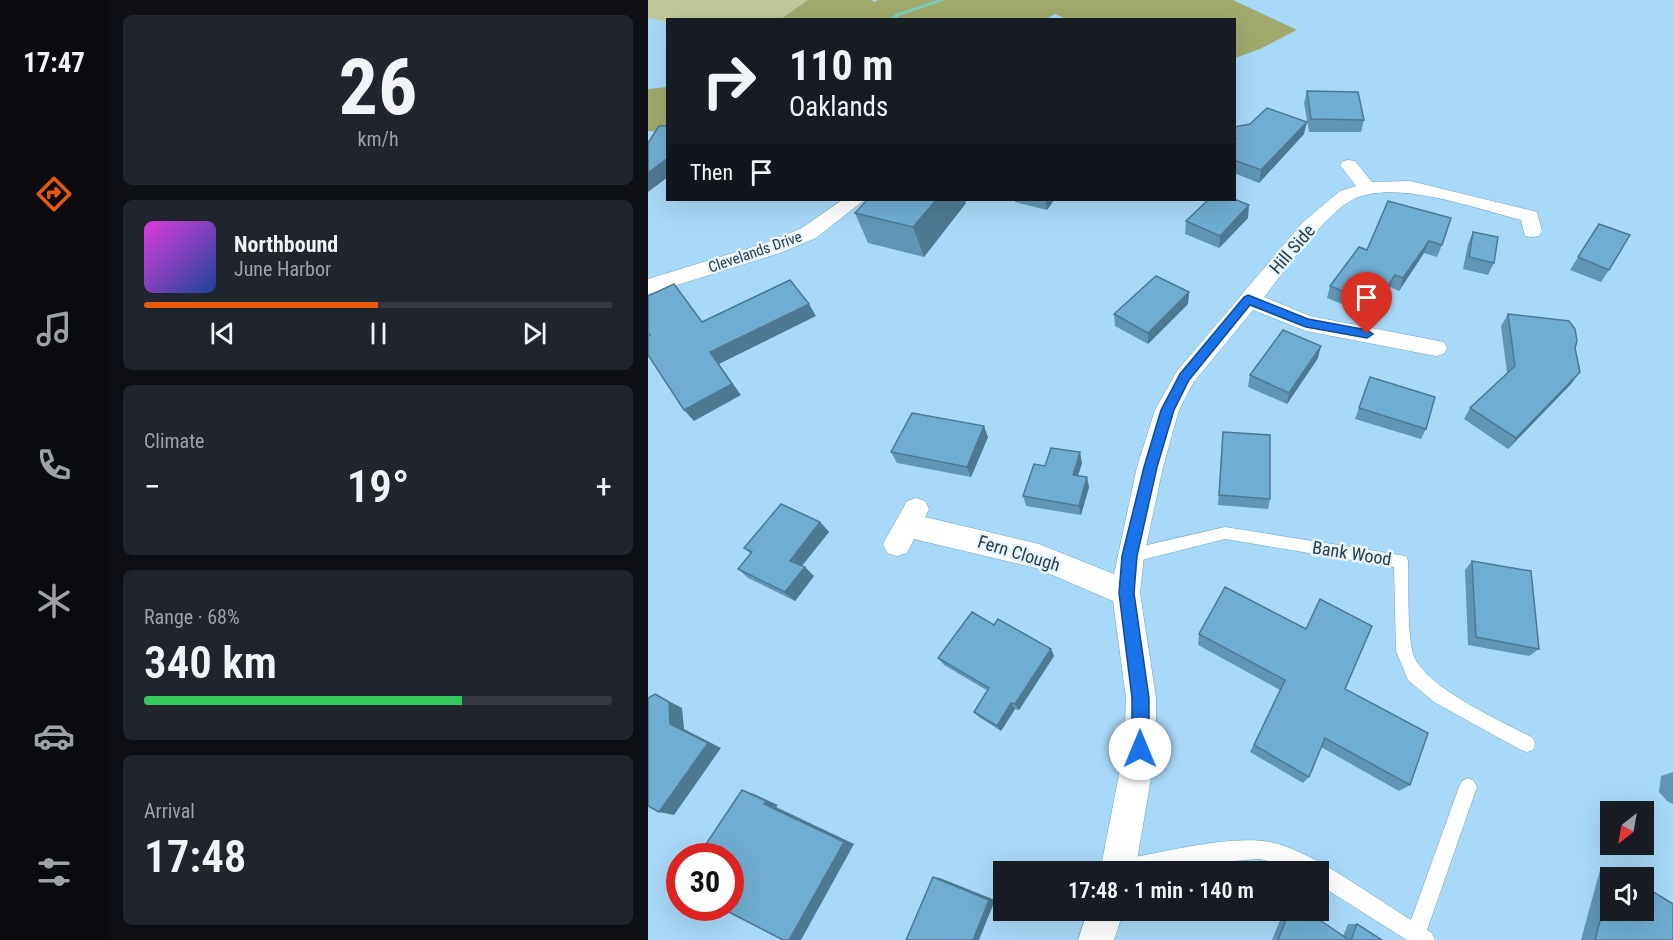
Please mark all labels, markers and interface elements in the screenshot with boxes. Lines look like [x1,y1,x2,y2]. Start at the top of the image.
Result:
text: 110 m [789,41,894,90]
text: 26 [339,42,417,133]
icon: right [690,42,768,120]
text: 17:47 [23,47,85,79]
text: Oaklands [789,91,888,123]
text: km/h [357,127,399,151]
icon: arrive [745,156,778,189]
text: Then [690,160,733,185]
icon: directions [33,173,75,215]
street label: Hill Side [1265,220,1319,278]
street label: Clevelands Drive [706,228,804,276]
text: Northbound [234,232,338,257]
text: June Harbor [234,257,331,281]
pin [1341,272,1392,334]
icon: arrive [1350,281,1383,314]
icon: music [33,308,75,350]
icon: previous [206,317,239,350]
icon: pause [362,317,395,350]
icon: next [518,317,551,350]
text: Climate [144,429,204,453]
icon: phone [33,444,75,486]
text: 19° [347,460,409,513]
text: − [144,467,161,506]
text: + [596,467,612,506]
street label: Fern Clough [975,531,1063,575]
street label: Bank Wood [1311,536,1393,570]
icon: climate [33,580,75,622]
text: Range · 68% [144,605,240,629]
text: 340 km [144,636,277,689]
icon: car [33,715,75,757]
position arrow [1108,717,1172,781]
text: Arrival [144,799,195,823]
north arrow [1600,801,1654,855]
map controls [1600,801,1654,921]
text: 17:48 [144,830,246,883]
speed limit sign: 30 [666,843,744,921]
icon: filters [33,851,75,893]
button: sound [1600,867,1654,921]
text: 17:48 · 1 min · 140 m [1068,878,1254,903]

